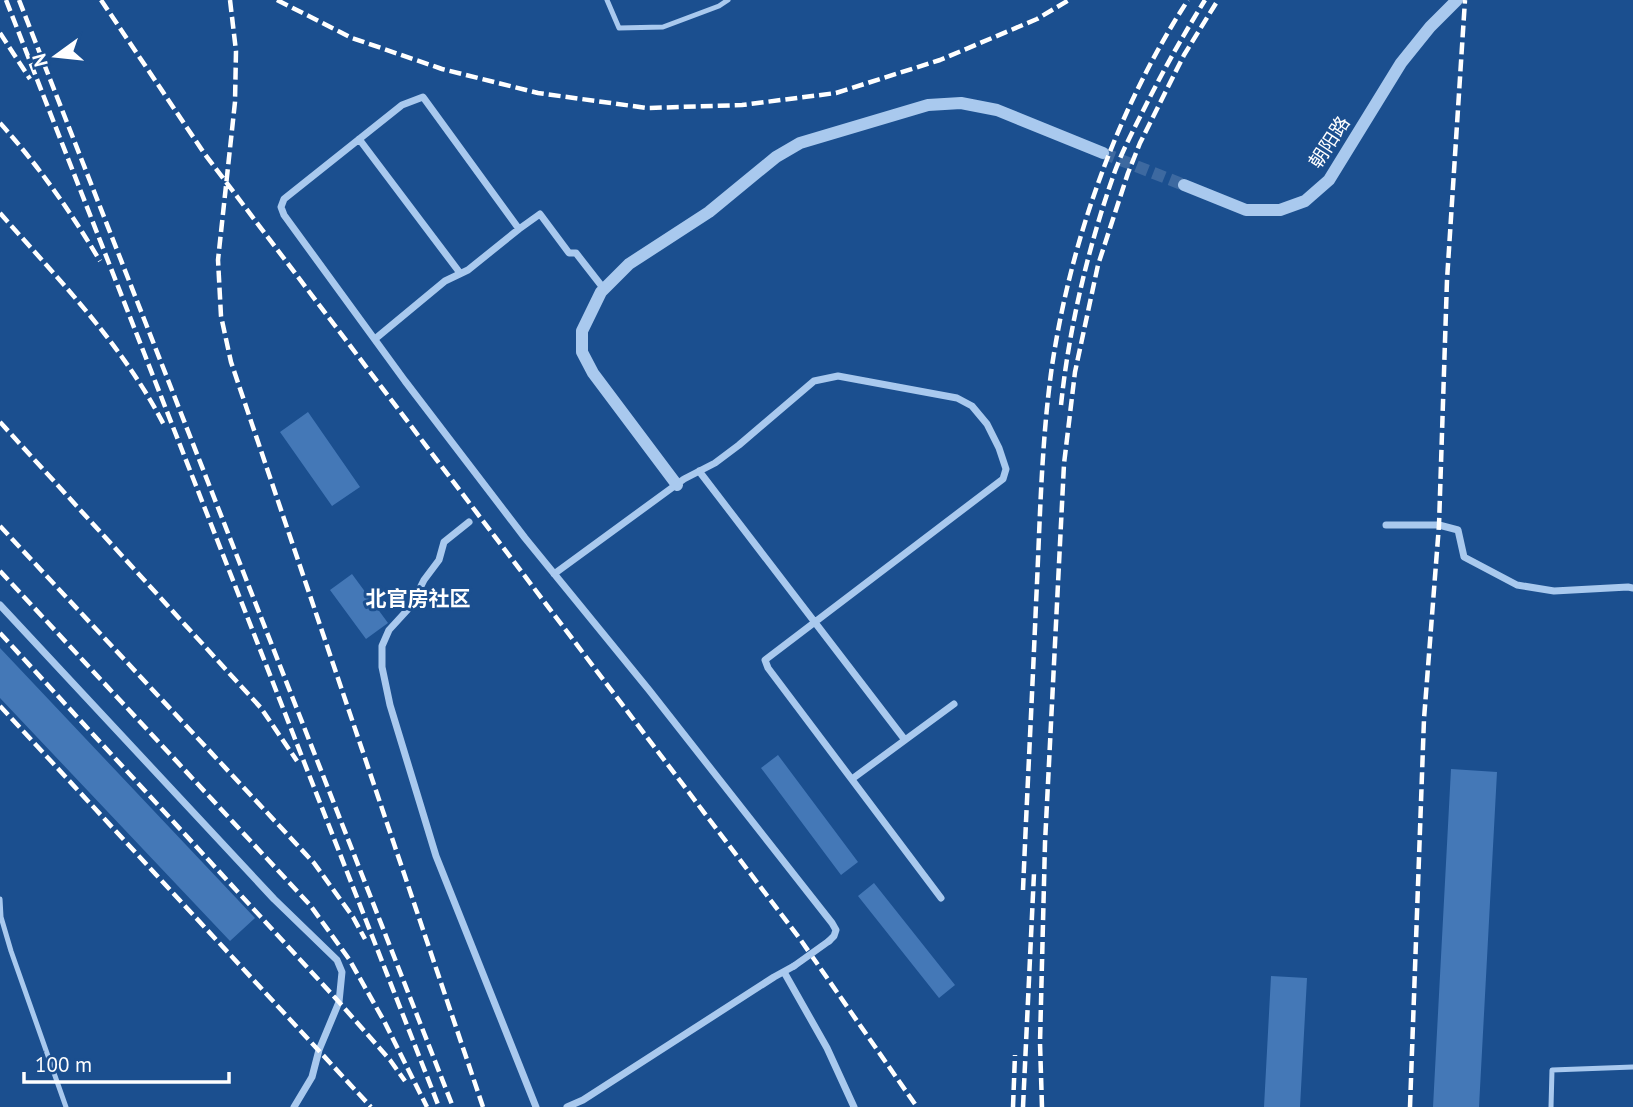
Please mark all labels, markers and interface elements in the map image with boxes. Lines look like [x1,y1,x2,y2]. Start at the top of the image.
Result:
north arrow [21,21,91,91]
text: N [26,51,53,70]
street label: 朝阳路 [1303,112,1355,172]
district label: 北官房社区 [366,585,471,612]
scale bar [24,1040,229,1084]
text: 100 m [35,1051,92,1078]

